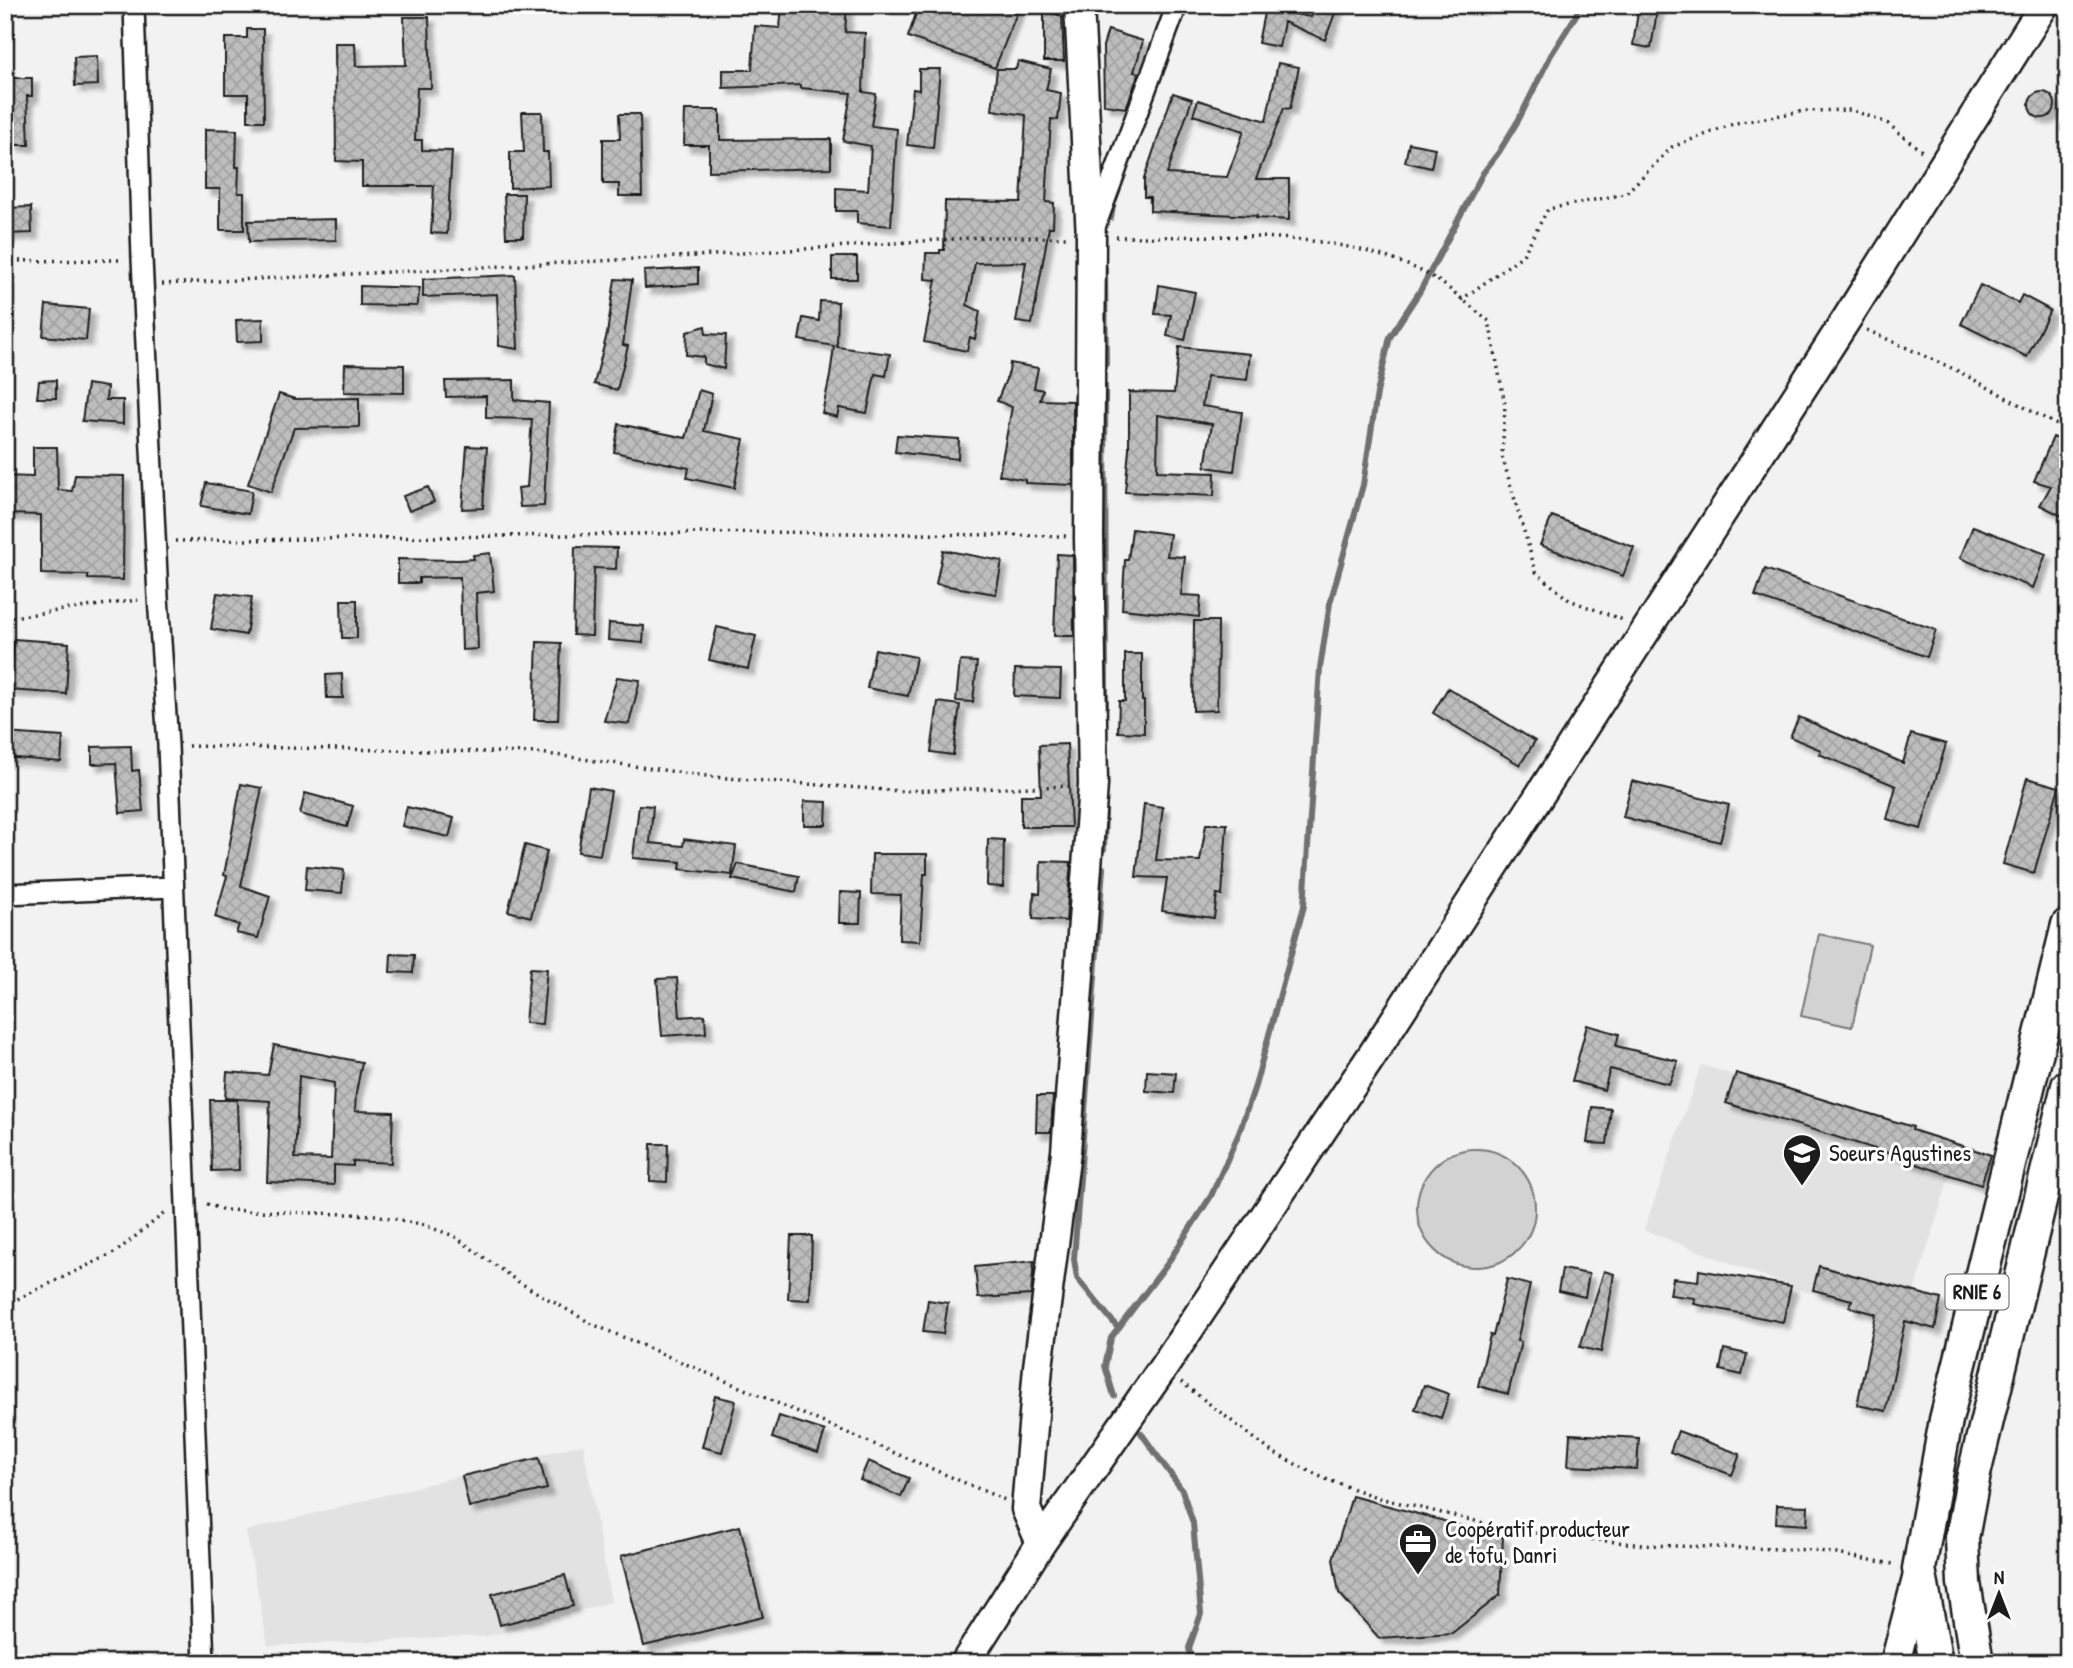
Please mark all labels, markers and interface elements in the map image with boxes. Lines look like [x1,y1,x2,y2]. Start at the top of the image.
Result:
school or university icon: Soeurs Agustines [1781,1132,1823,1187]
place label: Soeurs Agustines [1829,1137,1971,1168]
road number: RNIE 6 [1946,1274,2008,1310]
place label: Coopératif producteur de tofu, Danri [1445,1513,1630,1570]
office icon: Coopératif producteur de tofu, Danri [1397,1521,1439,1576]
north arrow [1965,1560,2035,1630]
text: N [1994,1564,2004,1590]

